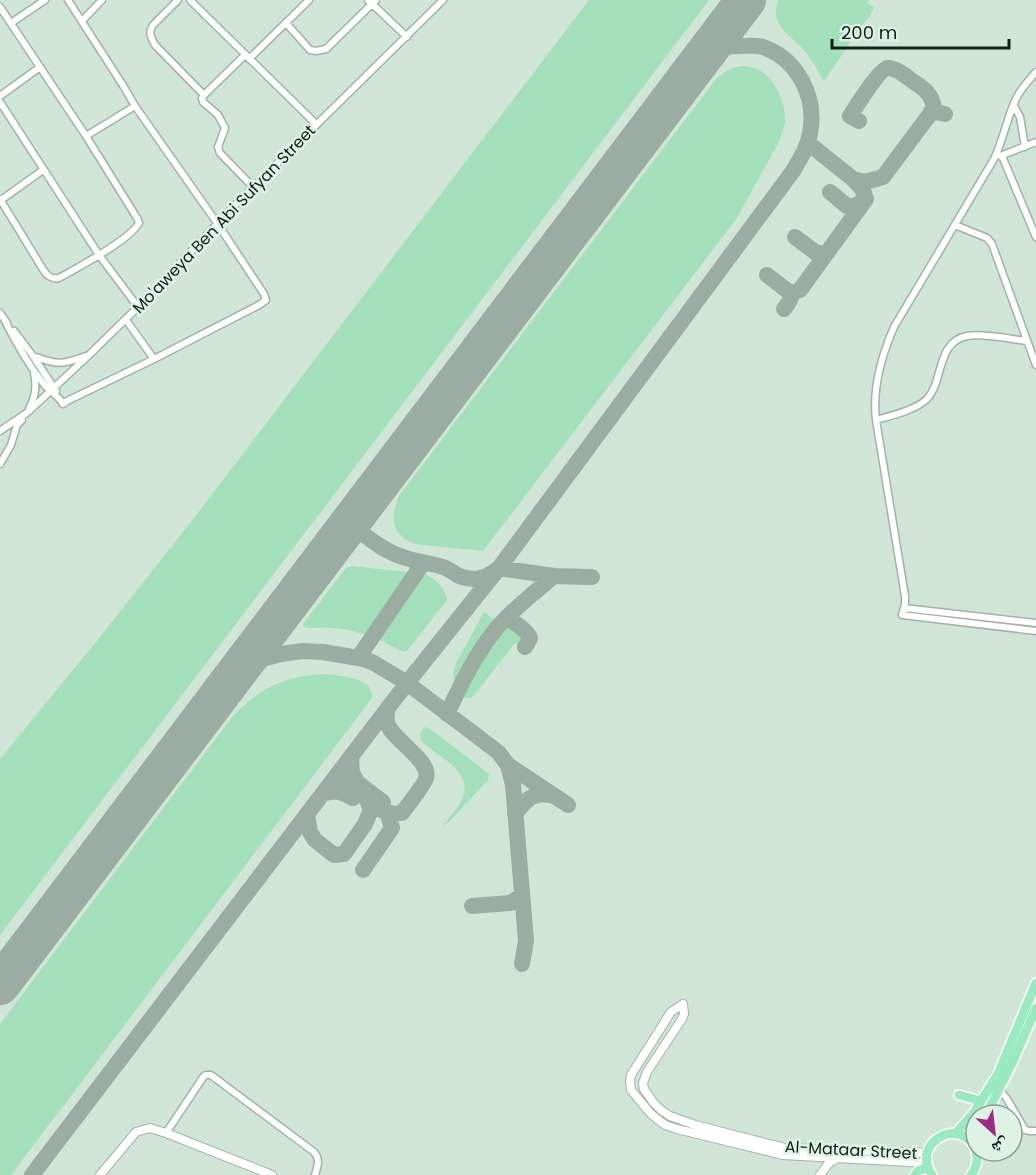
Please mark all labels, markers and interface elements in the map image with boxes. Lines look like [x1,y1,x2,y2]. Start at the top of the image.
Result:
scale bar [832,12,1009,50]
text: 200 m [841,20,897,45]
street label: Mo'aweya Ben Abi Sufyan Street [127,119,321,319]
north arrow [964,1103,1024,1163]
text: ش [988,1132,1013,1160]
street label: Al-Mataar Street [784,1135,918,1165]

